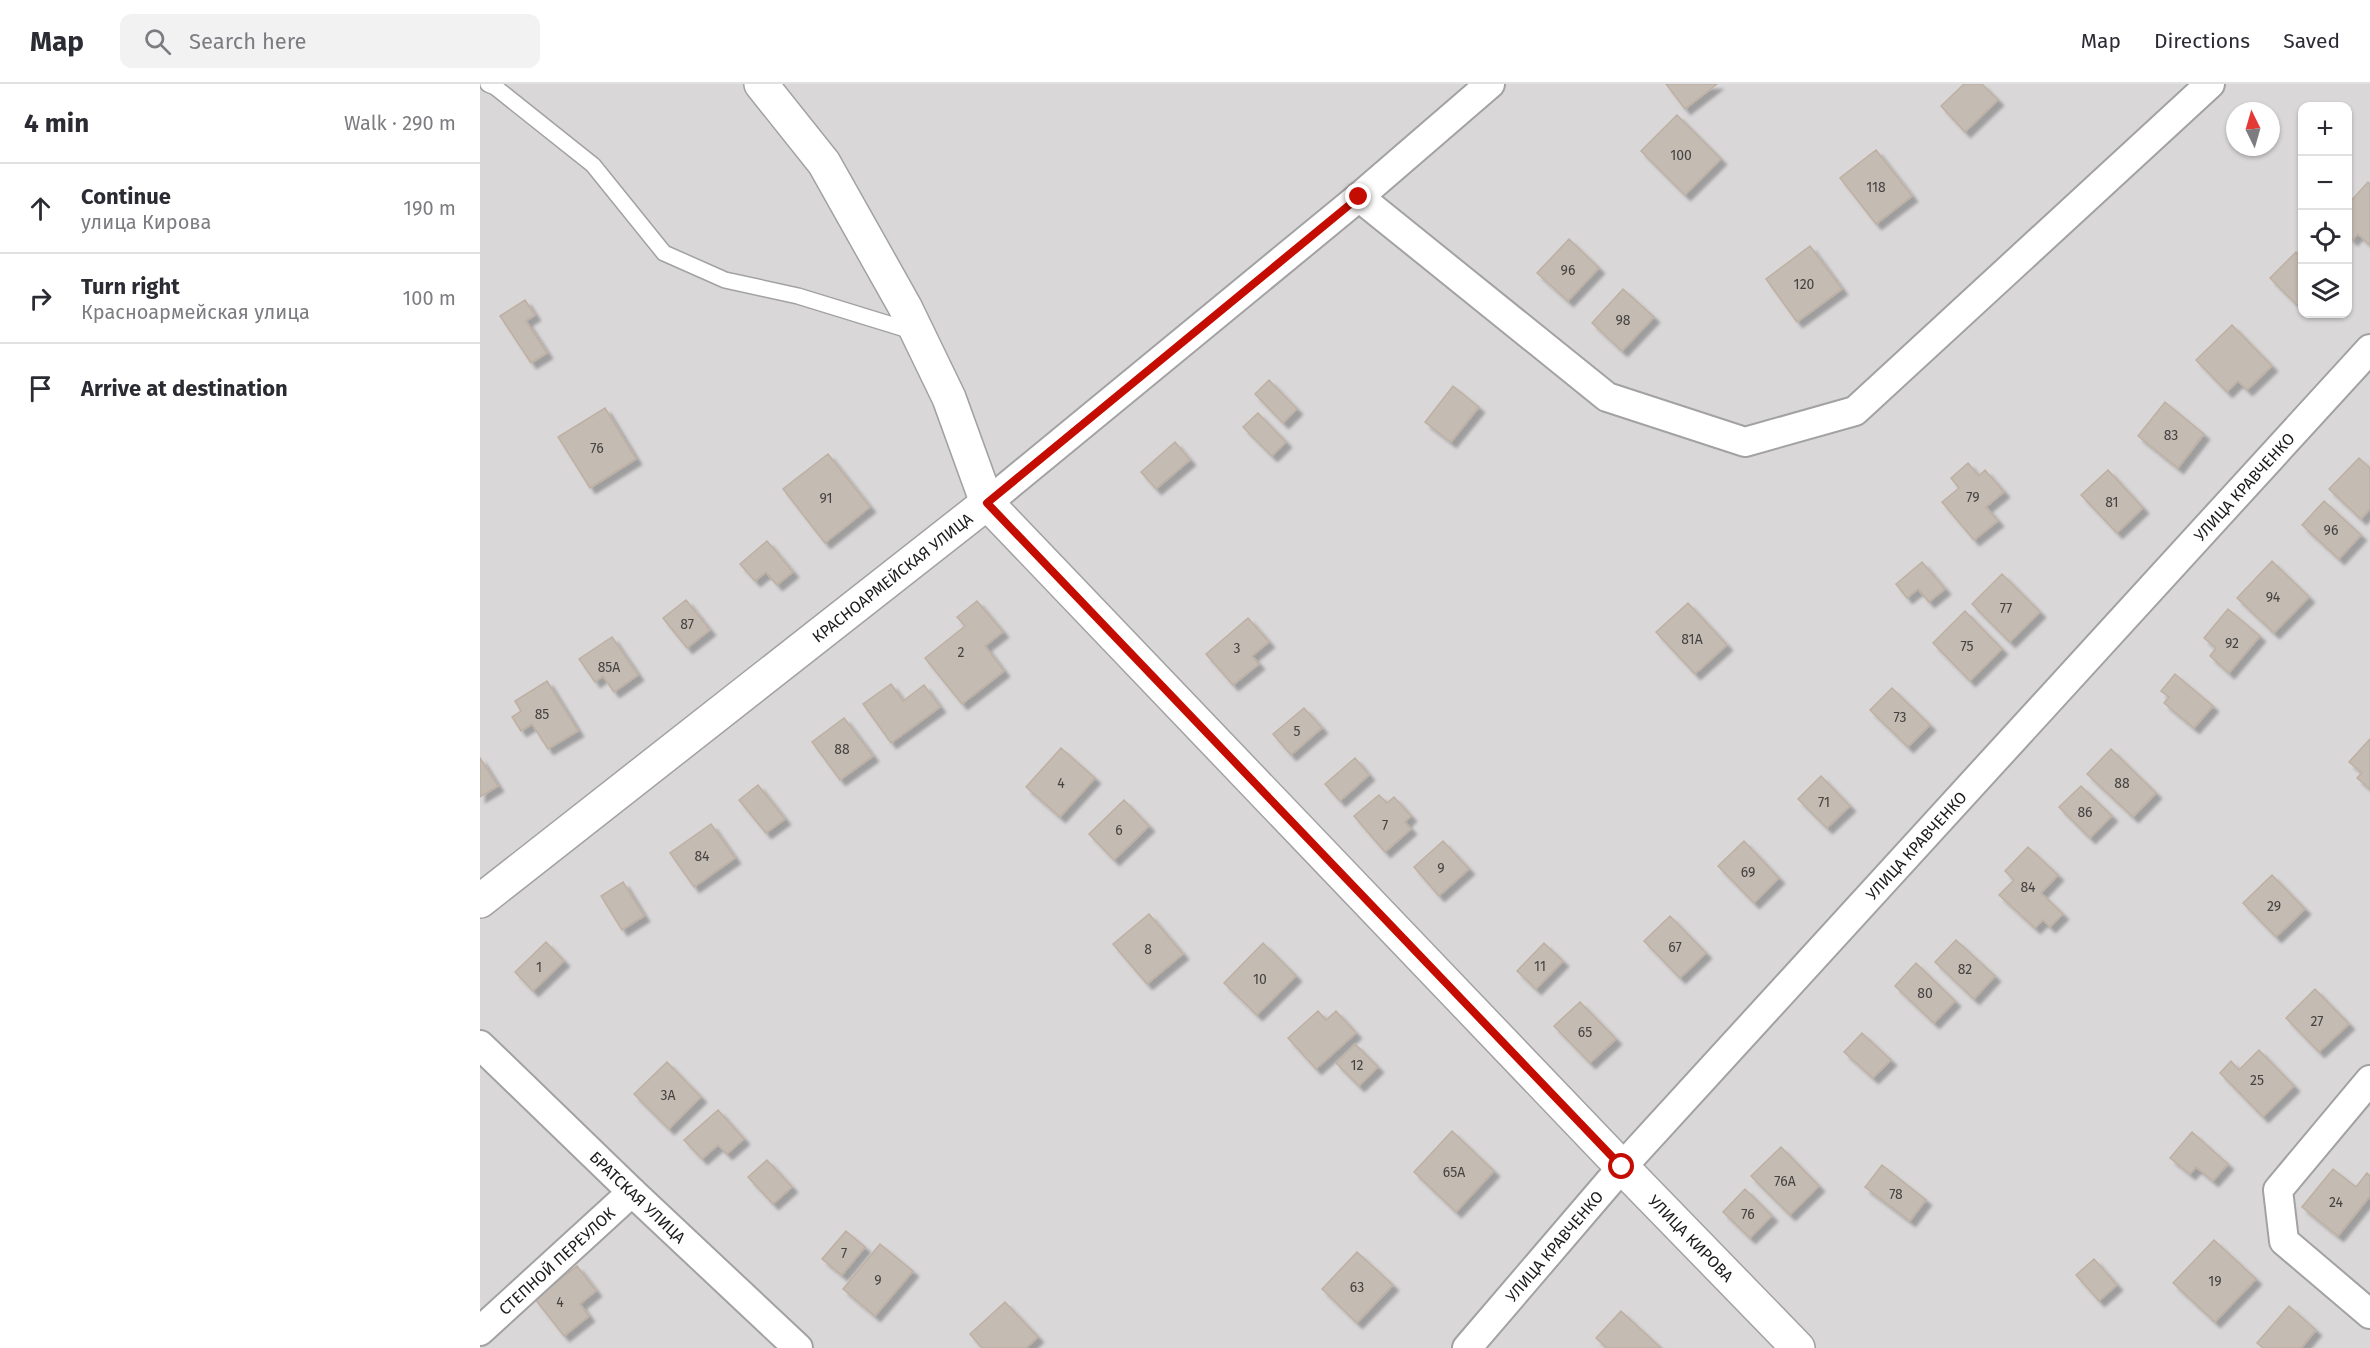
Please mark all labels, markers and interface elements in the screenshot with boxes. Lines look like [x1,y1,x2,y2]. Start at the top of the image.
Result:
search box [120,14,540,68]
text: Map [30,25,84,58]
icon: search [141,25,174,58]
text: Search here [189,28,307,55]
text: Map [2081,28,2121,54]
text: Directions [2154,28,2250,54]
text: Saved [2283,28,2340,54]
north arrow [2226,102,2280,156]
map controls [2298,102,2352,318]
button: + [2298,102,2352,156]
text: 4 min [24,108,89,139]
text: Walk · 290 m [344,111,456,135]
house number: 100 [1670,147,1692,164]
button: − [2298,156,2352,210]
house number: 118 [1866,179,1886,196]
text: Continue [81,183,171,210]
route end [1345,183,1371,209]
icon: ahead [24,192,57,225]
text: 190 m [403,196,456,220]
text: улица Кирова [81,210,211,234]
button: locate [2298,210,2352,264]
house number: 96 [1561,262,1575,279]
button: layers [2298,264,2352,318]
text: Turn right [81,273,180,300]
house number: 120 [1794,276,1815,293]
icon: right [24,282,57,315]
text: 100 m [403,286,456,310]
text: Красноармейская улица [81,300,310,324]
house number: 98 [1615,312,1631,329]
icon: arrive [24,372,57,405]
text: Arrive at destination [81,375,288,402]
house number: 83 [2164,427,2178,444]
street label: УЛИЦА КРАВЧЕНКО [2190,429,2299,545]
house number: 76 [590,440,604,457]
house number: 79 [1966,489,1980,506]
house number: 91 [819,490,833,507]
house number: 81 [2105,494,2119,511]
street label: КРАСНОАРМЕЙСКАЯ УЛИЦА [808,509,977,647]
house number: 96 [2324,522,2338,539]
house number: 94 [2266,589,2281,606]
house number: 77 [2000,600,2012,617]
house number: 87 [680,616,694,633]
house number: 81А [1681,631,1703,648]
house number: 92 [2225,635,2239,652]
house number: 75 [1960,638,1974,655]
house number: 3 [1234,640,1241,657]
house number: 2 [958,644,965,661]
house number: 85А [598,659,620,676]
house number: 85 [535,706,549,723]
house number: 73 [1893,709,1907,726]
house number: 5 [1293,723,1301,740]
house number: 88 [834,741,850,758]
house number: 4 [1057,775,1065,792]
house number: 88 [2114,775,2130,792]
street label: УЛИЦА КРАВЧЕНКО [1862,788,1971,904]
house number: 71 [1818,794,1830,811]
house number: 86 [2077,804,2093,821]
house number: 7 [1382,817,1388,834]
house number: 6 [1115,822,1123,839]
house number: 84 [694,848,710,865]
house number: 9 [1437,860,1445,877]
house number: 69 [1741,864,1755,881]
house number: 84 [2020,879,2036,896]
house number: 29 [2267,898,2281,915]
house number: 67 [1668,939,1682,956]
house number: 8 [1144,941,1152,958]
house number: 11 [1534,958,1546,975]
house number: 1 [536,959,542,976]
house number: 82 [1958,961,1972,978]
house number: 10 [1253,971,1267,988]
house number: 80 [1917,985,1933,1002]
house number: 27 [2310,1013,2324,1030]
house number: 65 [1578,1024,1592,1041]
house number: 12 [1351,1057,1364,1074]
house number: 25 [2250,1072,2264,1089]
house number: 3А [660,1087,676,1104]
street label: БРАТСКАЯ УЛИЦА [586,1147,690,1248]
route start [1608,1153,1634,1179]
house number: 65А [1443,1164,1465,1181]
house number: 76А [1774,1173,1796,1190]
house number: 78 [1889,1186,1903,1203]
street label: УЛИЦА КРАВЧЕНКО [1502,1187,1607,1306]
street label: УЛИЦА КИРОВА [1644,1191,1738,1286]
house number: 24 [2329,1194,2344,1211]
street label: СТЕПНОЙ ПЕРЕУЛОК [495,1203,619,1319]
house number: 76 [1741,1206,1755,1223]
house number: 7 [841,1245,847,1262]
house number: 9 [874,1272,882,1289]
house number: 19 [2208,1273,2222,1290]
house number: 63 [1350,1279,1364,1296]
house number: 4 [556,1294,564,1311]

